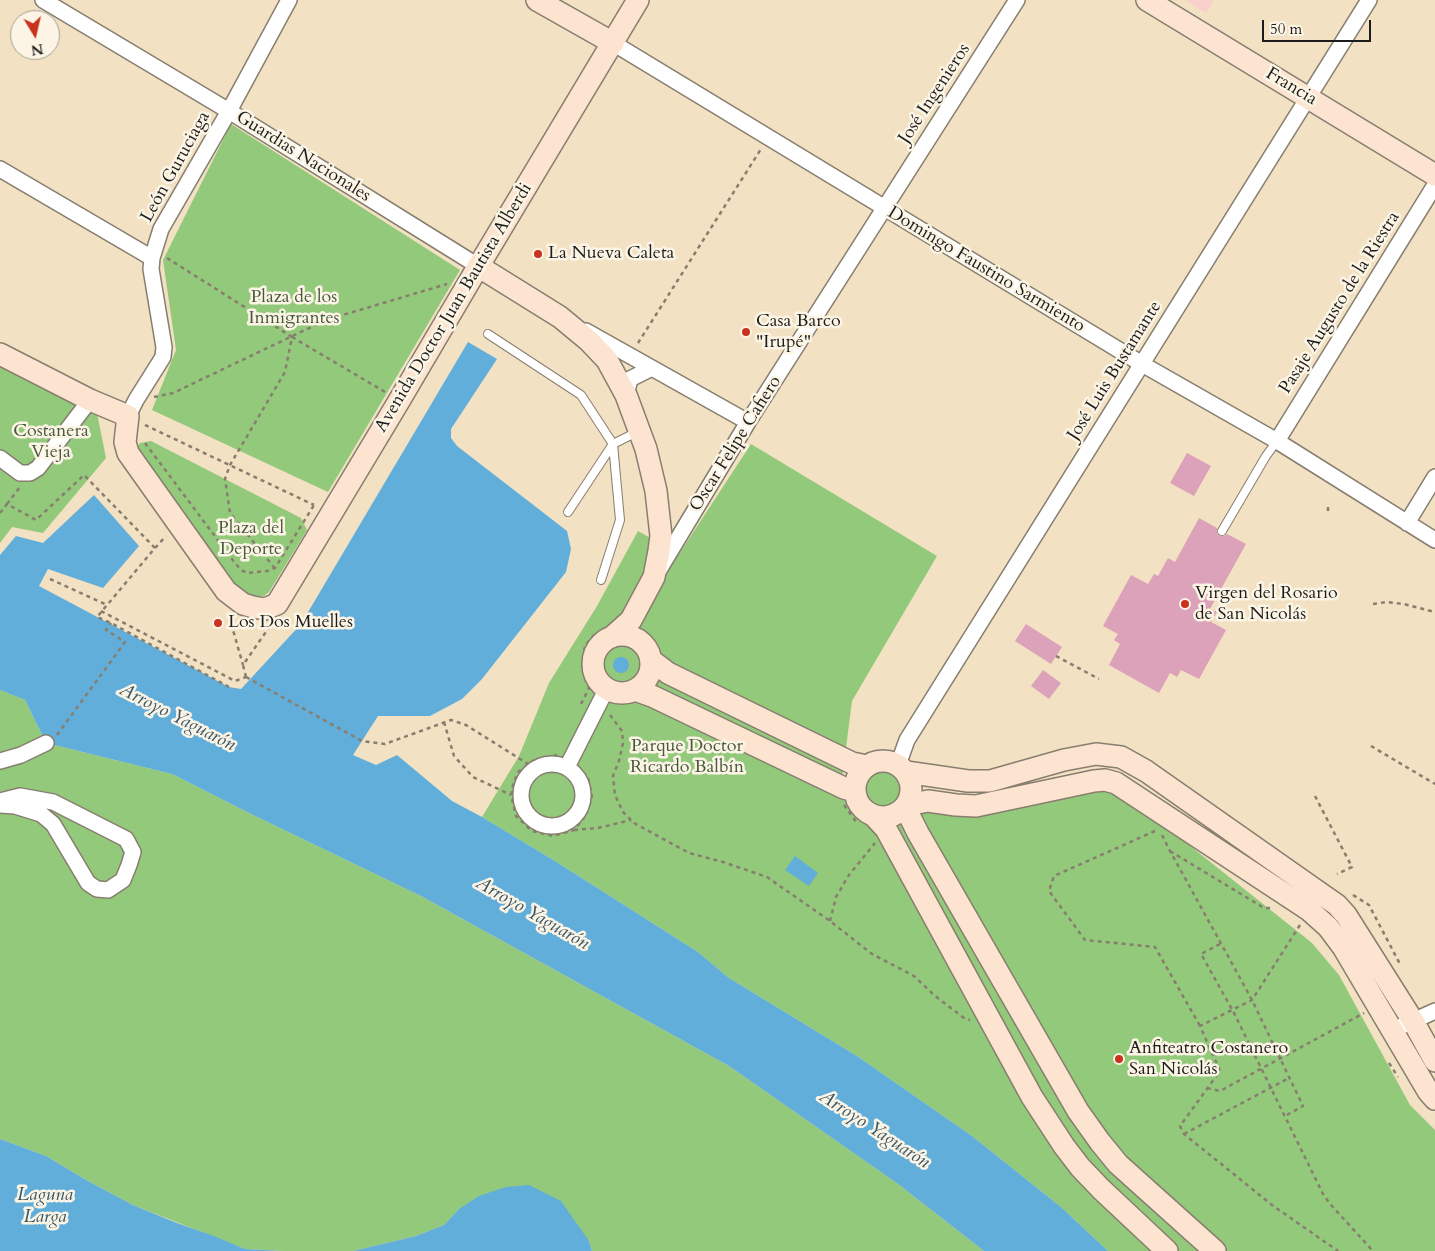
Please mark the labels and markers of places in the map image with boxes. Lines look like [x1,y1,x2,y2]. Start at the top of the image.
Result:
place label: La Nueva Caleta [548,243,674,265]
marker: La Nueva Caleta [532,248,544,260]
place label: Casa Barco "Irupé" [756,311,841,354]
marker: Casa Barco "Irupé" [740,326,752,338]
place label: Virgen del Rosario de San Nicolás [1195,583,1338,626]
marker: Virgen del Rosario de San Nicolás [1179,598,1191,610]
place label: Los Dos Muelles [228,612,353,634]
marker: Los Dos Muelles [212,617,224,629]
place label: Anfiteatro Costanero San Nicolás [1129,1038,1288,1080]
marker: Anfiteatro Costanero San Nicolás [1113,1053,1125,1065]

